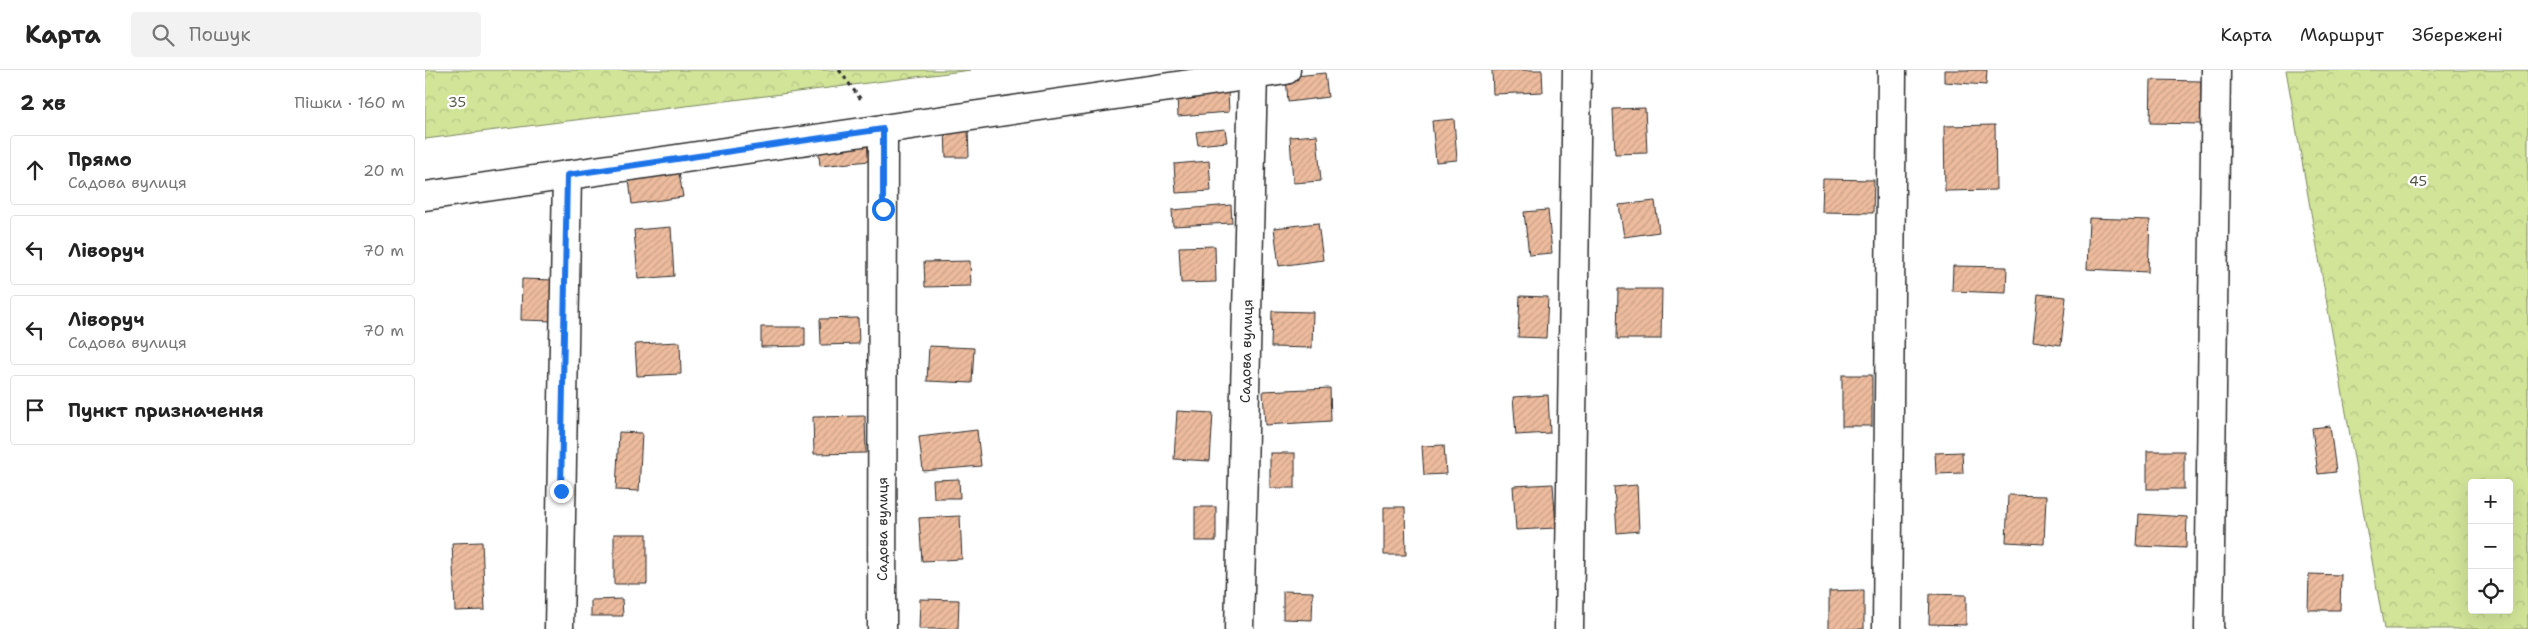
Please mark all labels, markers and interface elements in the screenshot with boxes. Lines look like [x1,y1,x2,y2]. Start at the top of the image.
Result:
search box [131,12,481,57]
text: Карта [25,19,101,51]
icon: search [149,21,177,49]
text: Пошук [189,22,251,47]
text: Карта [2220,23,2272,47]
text: Маршрут [2300,23,2384,47]
text: Збережені [2412,23,2503,47]
text: 2 хв [20,89,66,117]
text: Пішки · 160 m [294,92,405,113]
park label: 35 [448,93,466,111]
text: Прямо [68,147,132,172]
icon: ahead [21,156,49,184]
text: 20 m [363,160,404,181]
text: Садова вулиця [68,172,187,193]
park label: 45 [2409,172,2427,190]
route start [872,198,895,221]
icon: left [21,236,49,264]
text: Ліворуч [68,238,144,263]
text: 70 m [363,240,404,261]
street label: Садова вулиця [1236,299,1256,403]
text: Ліворуч [68,307,144,332]
icon: left [21,316,49,344]
text: 70 m [363,320,404,341]
text: Садова вулиця [68,332,187,353]
icon: arrive [21,396,49,424]
text: Пункт призначення [68,398,264,423]
street label: Садова вулиця [873,477,891,581]
map controls [2468,479,2513,614]
button: + [2468,479,2513,524]
route end [550,480,573,503]
button: − [2468,524,2513,569]
button: locate [2468,569,2513,614]

